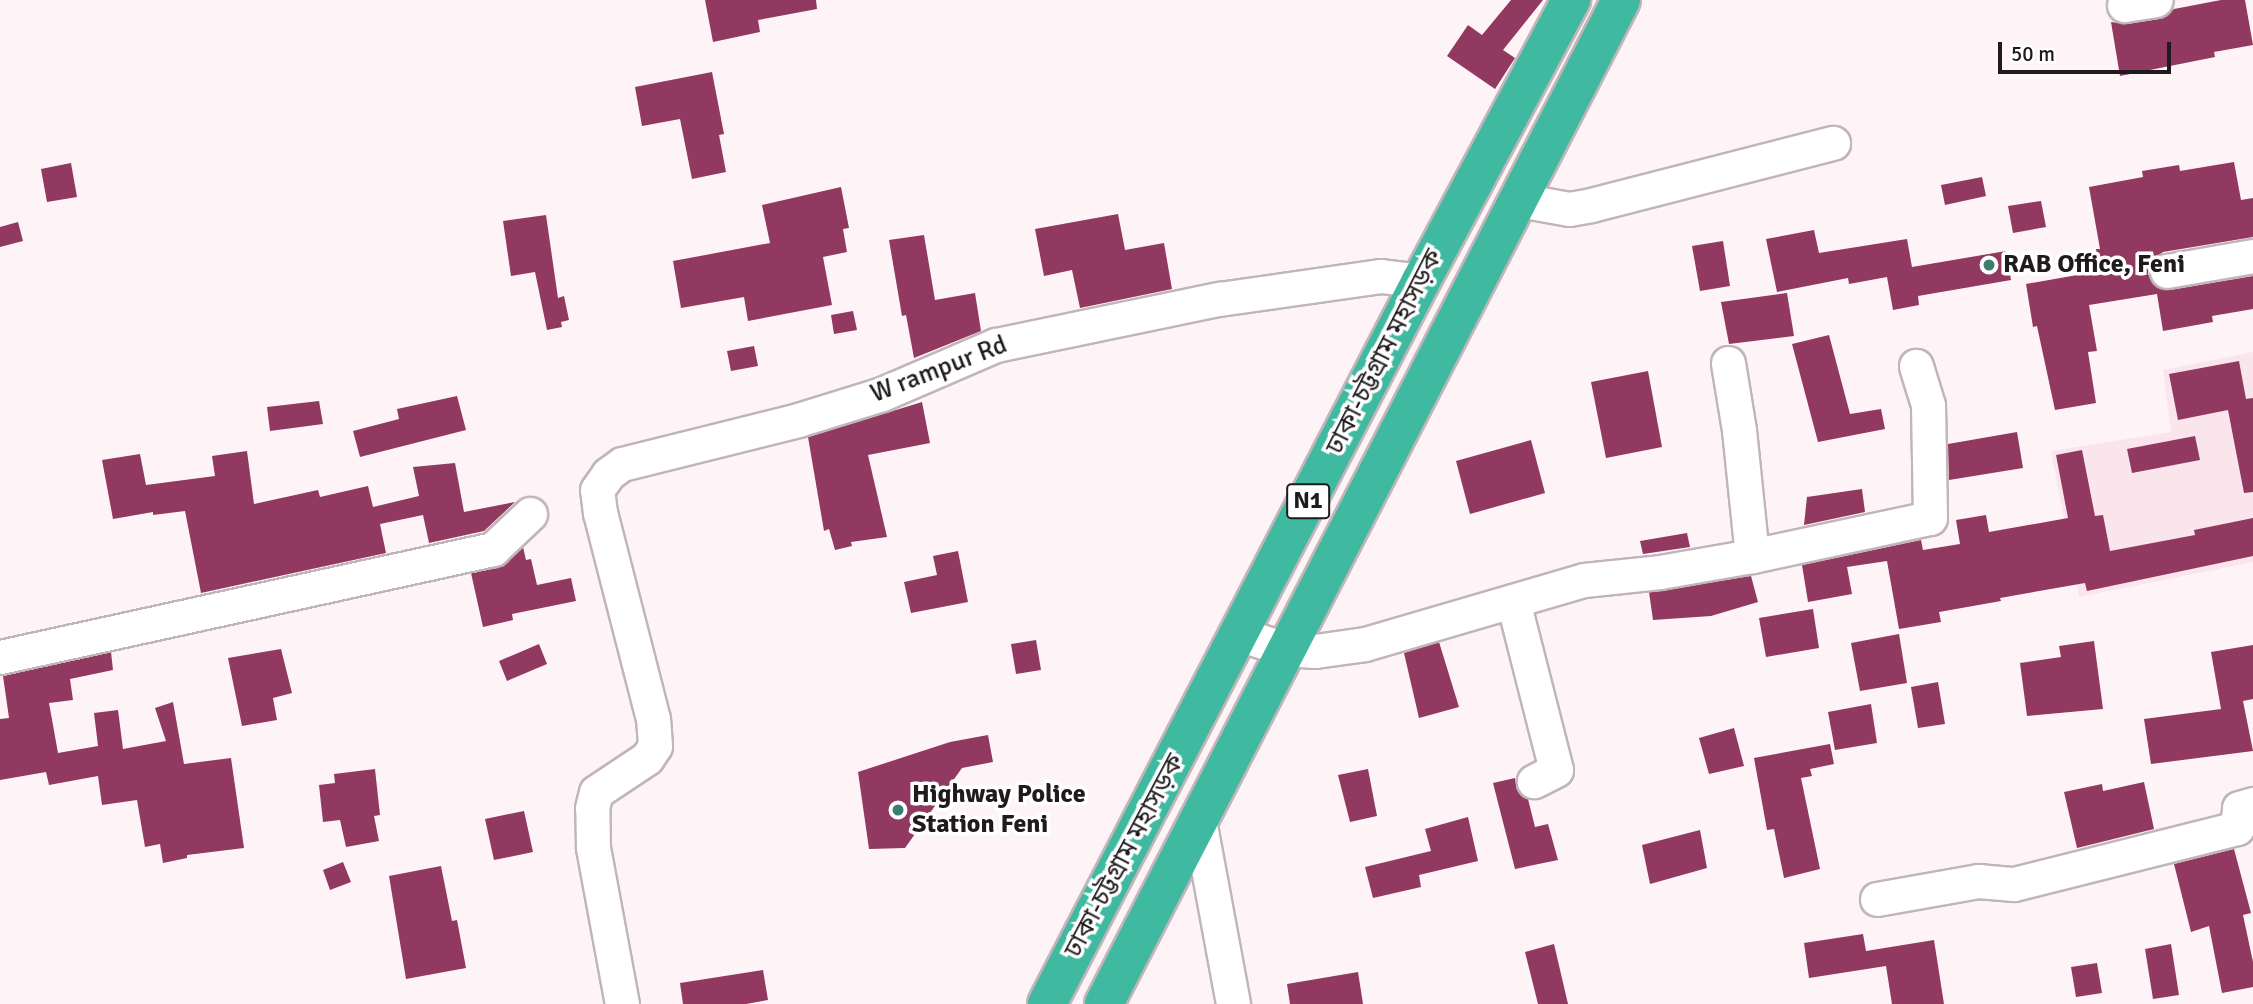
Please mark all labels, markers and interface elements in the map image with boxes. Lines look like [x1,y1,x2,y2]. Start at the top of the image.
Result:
scale bar [2001,28,2174,72]
text: 50 m [2011,41,2055,67]
street label: ঢাকা-চট্টগ্রাম মহাসড়ক [1320,244,1450,460]
place label: RAB Office, Feni [2003,249,2185,281]
marker: RAB Office, Feni [1981,257,1997,273]
street label: W rampur Rd [866,330,1012,410]
road number: N1 [1285,480,1331,522]
street label: ঢাকা-চট্টগ্রাম মহাসড়ক [1058,749,1192,963]
place label: Highway Police Station Feni [912,779,1086,840]
marker: Highway Police Station Feni [890,802,906,818]

